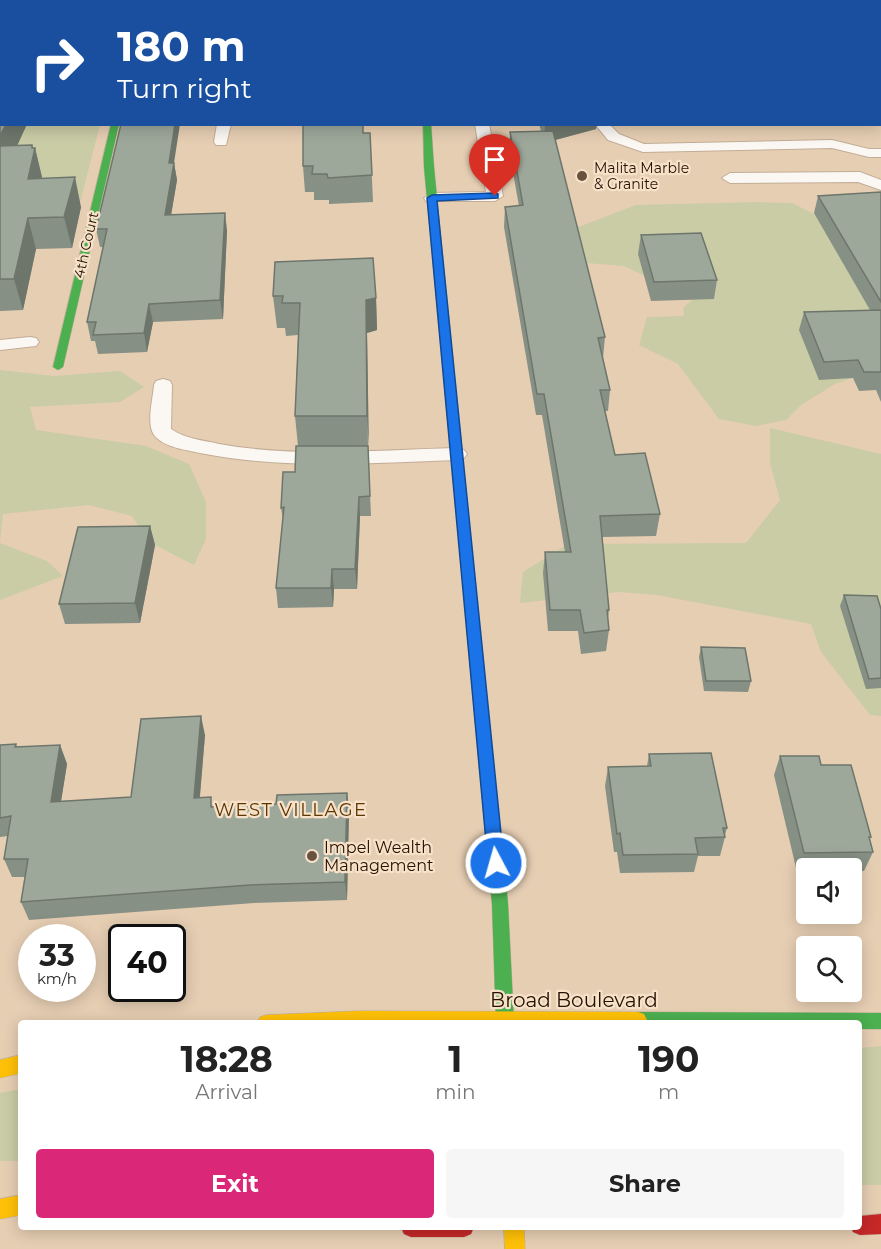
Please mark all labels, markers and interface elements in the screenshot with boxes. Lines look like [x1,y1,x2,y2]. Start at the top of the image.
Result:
text: 180 m [117,20,246,72]
icon: right [18,24,96,102]
text: Turn right [117,72,252,105]
pin [469,134,520,196]
icon: arrive [478,143,511,176]
place label: Malita Marble & Granite [594,159,689,193]
marker: Malita Marble & Granite [575,169,589,183]
street label: 4th Court [70,210,102,280]
district label: WEST VILLAGE [214,799,368,821]
position arrow [464,831,528,895]
place label: Impel Wealth Management [324,838,434,875]
marker: Impel Wealth Management [305,849,319,863]
map controls [796,858,862,1002]
button: sound [796,858,862,924]
speed limit sign: 40 [108,924,186,1002]
button: search [796,936,862,1002]
text: 33 [39,937,75,974]
text: km/h [37,969,77,988]
street label: Broad Boulevard [490,988,658,1012]
text: 18:28 [181,1037,273,1081]
text: 1 [448,1037,462,1081]
text: 190 [638,1037,699,1081]
text: Arrival [195,1080,258,1104]
text: min [435,1080,475,1104]
text: m [658,1080,679,1104]
button: Exit [36,1149,434,1218]
button: Share [446,1149,844,1218]

